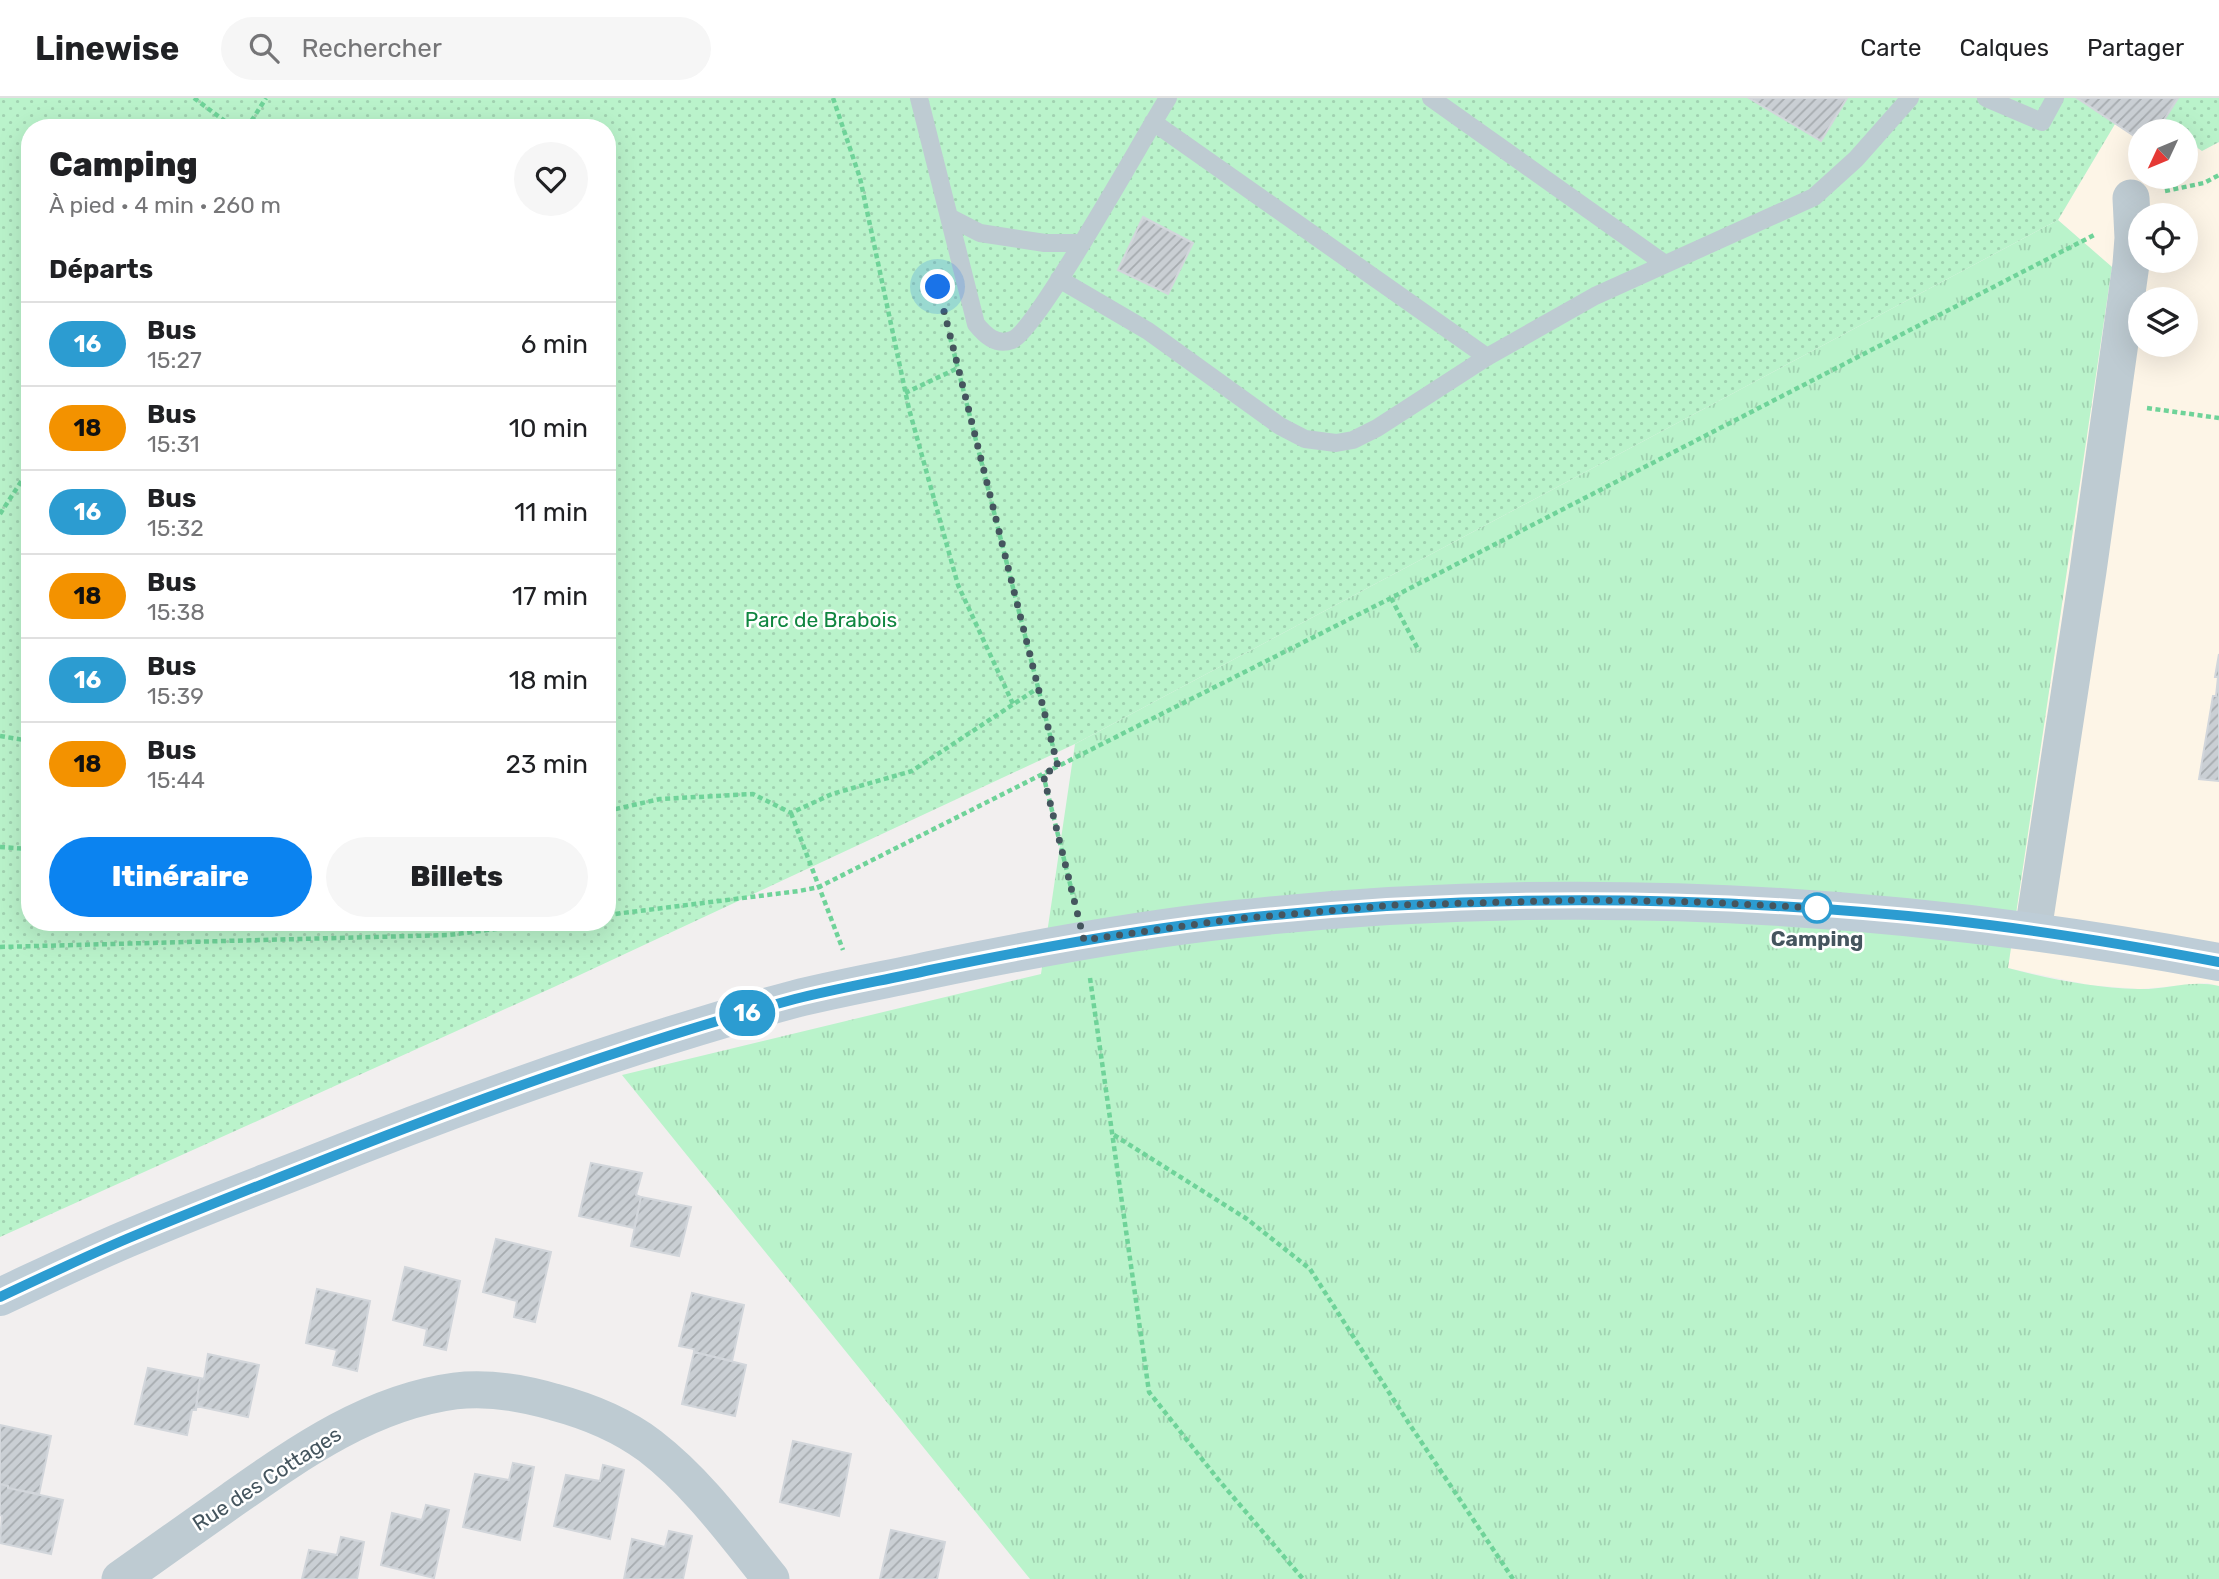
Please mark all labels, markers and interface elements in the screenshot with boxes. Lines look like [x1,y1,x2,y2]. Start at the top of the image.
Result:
search box [221,17,711,80]
text: Linewise [35,29,179,68]
icon: search [245,29,283,67]
text: Rechercher [301,33,442,64]
text: Carte [1860,34,1921,62]
text: Calques [1959,34,2049,62]
text: Partager [2087,34,2184,62]
north arrow [2128,119,2198,189]
map controls [2128,119,2198,357]
button: heart [514,142,588,216]
text: Camping [49,145,198,184]
text: À pied · 4 min · 260 m [49,191,281,219]
button: locate [2128,203,2198,273]
text: Départs [49,254,153,285]
your location [920,269,955,304]
button: layers [2128,287,2198,357]
text: Bus [147,315,196,346]
text: 6 min [521,329,588,360]
text: 16 [74,330,101,358]
text: 15:27 [147,346,202,374]
text: Bus [147,399,196,430]
text: 10 min [509,413,588,444]
text: 18 [73,414,102,442]
text: 15:31 [147,430,200,458]
text: Bus [147,483,196,514]
text: 11 min [514,497,588,528]
text: 16 [74,498,101,526]
text: 15:32 [147,514,204,542]
text: Bus [147,567,196,598]
text: 17 min [512,581,588,612]
text: 18 [73,582,102,610]
text: 15:38 [147,598,205,626]
park label: Parc de Brabois [745,607,897,632]
text: Bus [147,651,196,682]
text: 18 min [509,665,588,696]
text: 16 [74,666,101,694]
text: 15:39 [147,682,204,710]
text: Bus [147,735,196,766]
text: 23 min [506,749,588,780]
text: 18 [73,750,102,778]
text: 15:44 [147,766,205,794]
button: Itinéraire [49,837,312,917]
button: Billets [326,837,588,917]
marker: Camping [1802,893,1832,923]
place label: Camping [1771,926,1863,951]
line badge: 16 [716,990,778,1036]
text: 16 [733,999,761,1027]
street label: Rue des Cottages [188,1421,346,1536]

